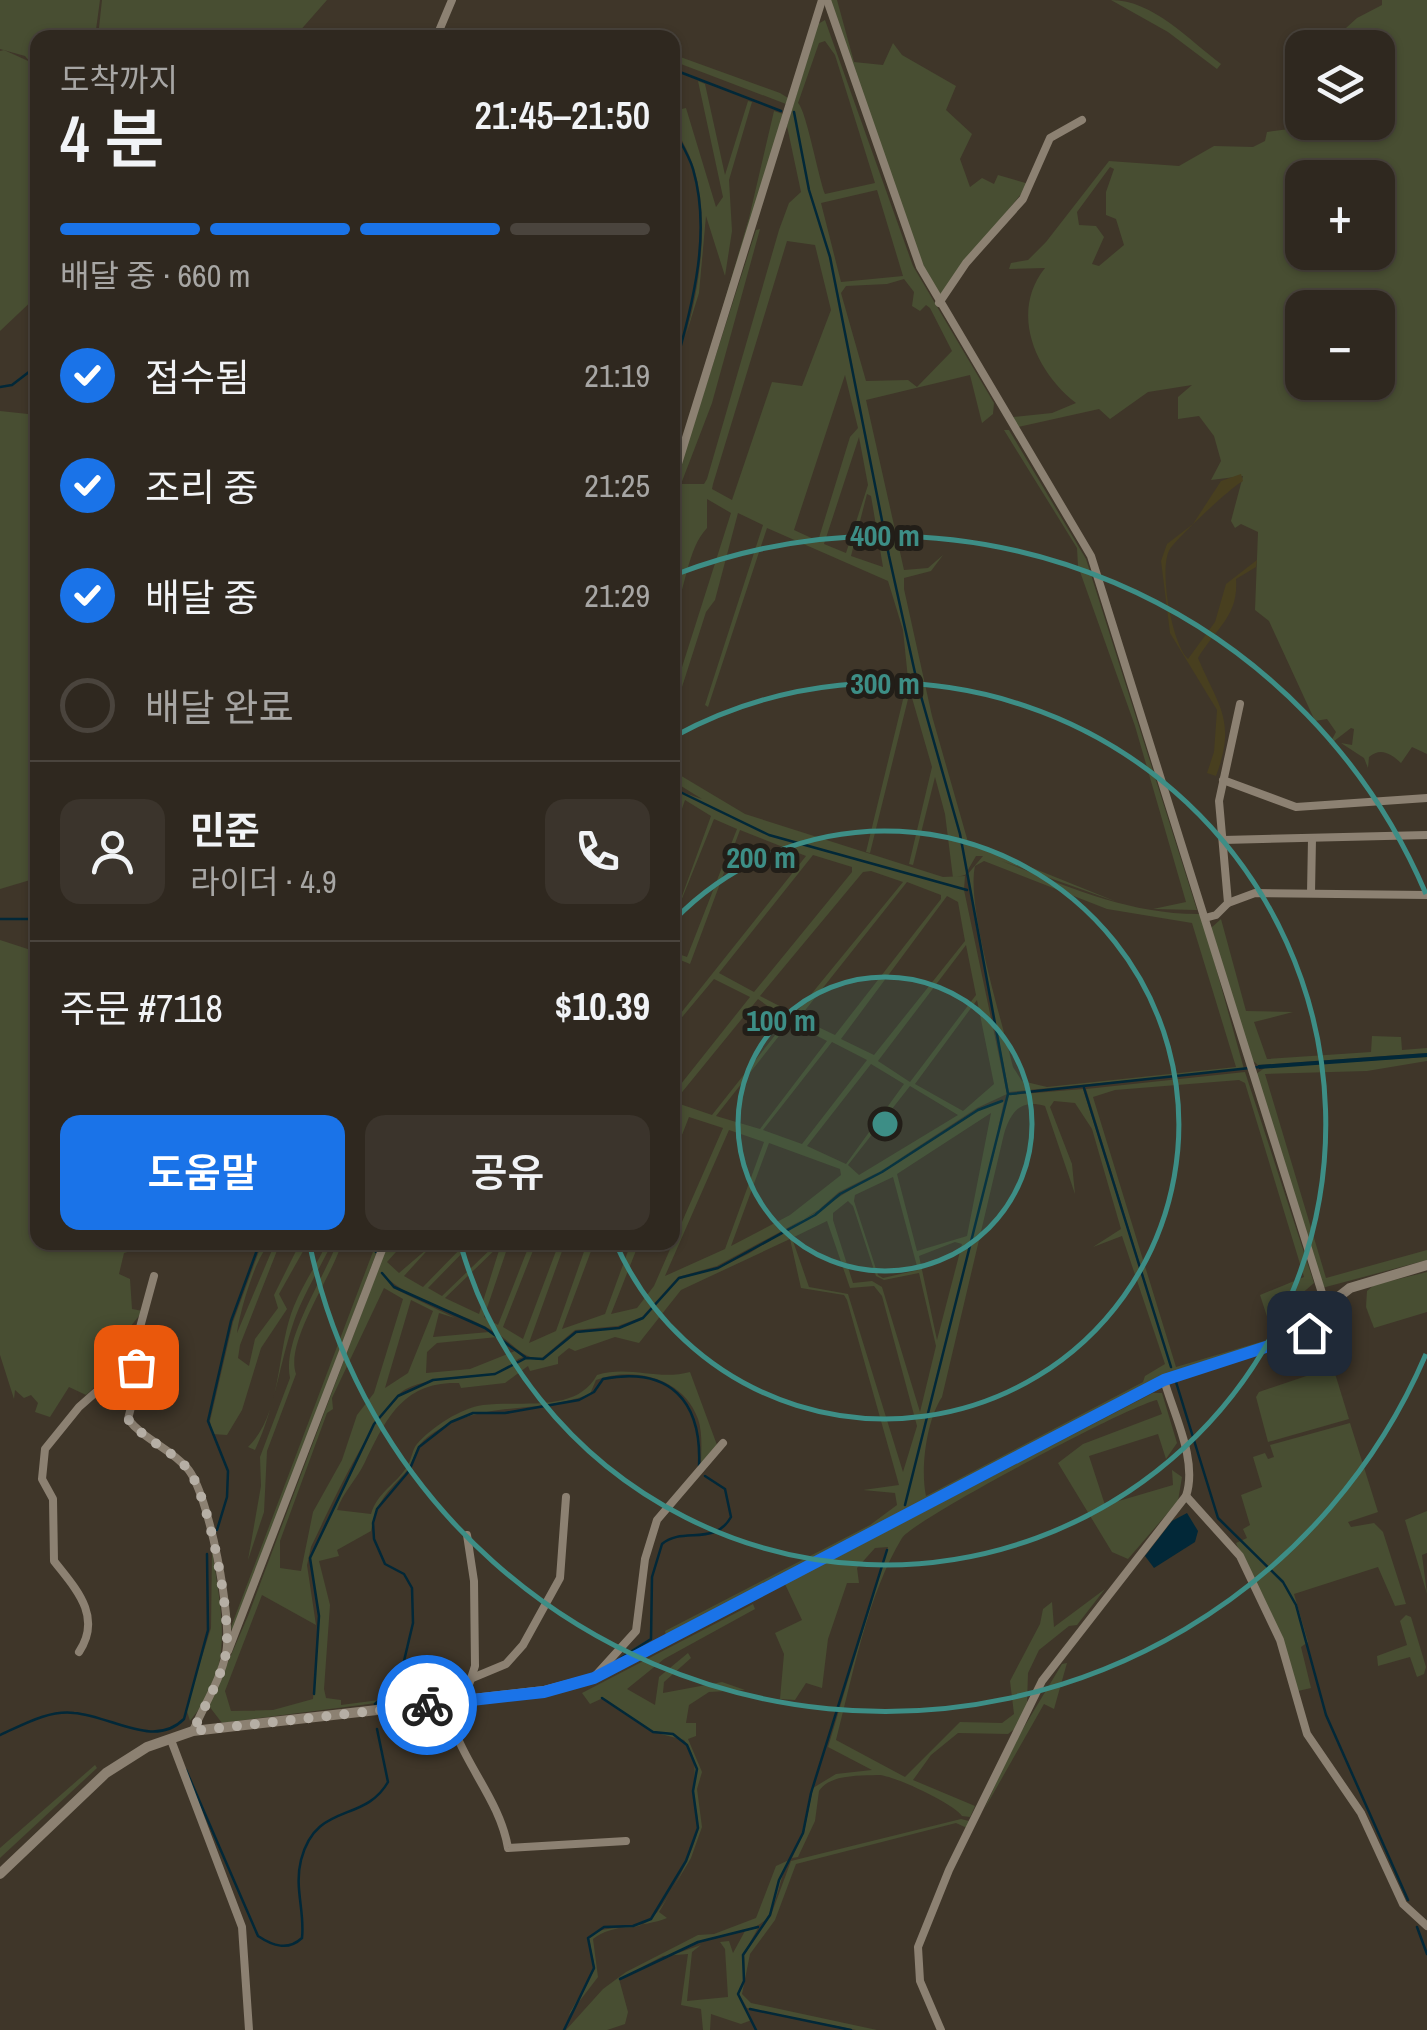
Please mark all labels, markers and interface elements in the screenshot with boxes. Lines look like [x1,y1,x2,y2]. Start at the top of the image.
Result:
map controls [1285,30,1395,400]
button: layers [1285,30,1395,140]
text: 도착까지 [60,58,178,101]
text: 21:45–21:50 [474,90,650,141]
text: 4 분 [60,95,164,182]
button: + [1285,160,1395,270]
text: 배달 중 · 660 m [60,254,250,297]
button: − [1285,290,1395,400]
icon: check [60,348,115,403]
text: 접수됨 [145,352,250,403]
text: 21:19 [584,354,650,397]
icon: check [60,458,115,513]
text: 조리 중 [145,462,259,513]
text: 21:25 [584,464,650,507]
text: 400 m [850,515,920,555]
icon: check [60,568,115,623]
text: 배달 중 [145,572,259,623]
text: 21:29 [584,574,650,617]
text: 300 m [850,663,920,703]
text: 배달 완료 [145,682,294,733]
button: person [60,799,165,904]
button: phone [545,799,650,904]
text: 민준 [190,805,260,856]
text: 200 m [726,837,796,877]
text: 라이더 · 4.9 [190,860,337,903]
text: $10.39 [555,981,650,1032]
text: 주문 #7118 [60,983,223,1034]
text: 100 m [746,1000,816,1040]
centre of rings [867,1106,903,1142]
button: 도움말 [60,1115,345,1230]
button: 공유 [365,1115,650,1230]
pin [1267,1291,1352,1376]
icon: home [1282,1306,1337,1361]
pin [94,1325,179,1410]
icon: bag [109,1340,164,1395]
courier [377,1655,477,1755]
icon: bike [400,1678,455,1733]

